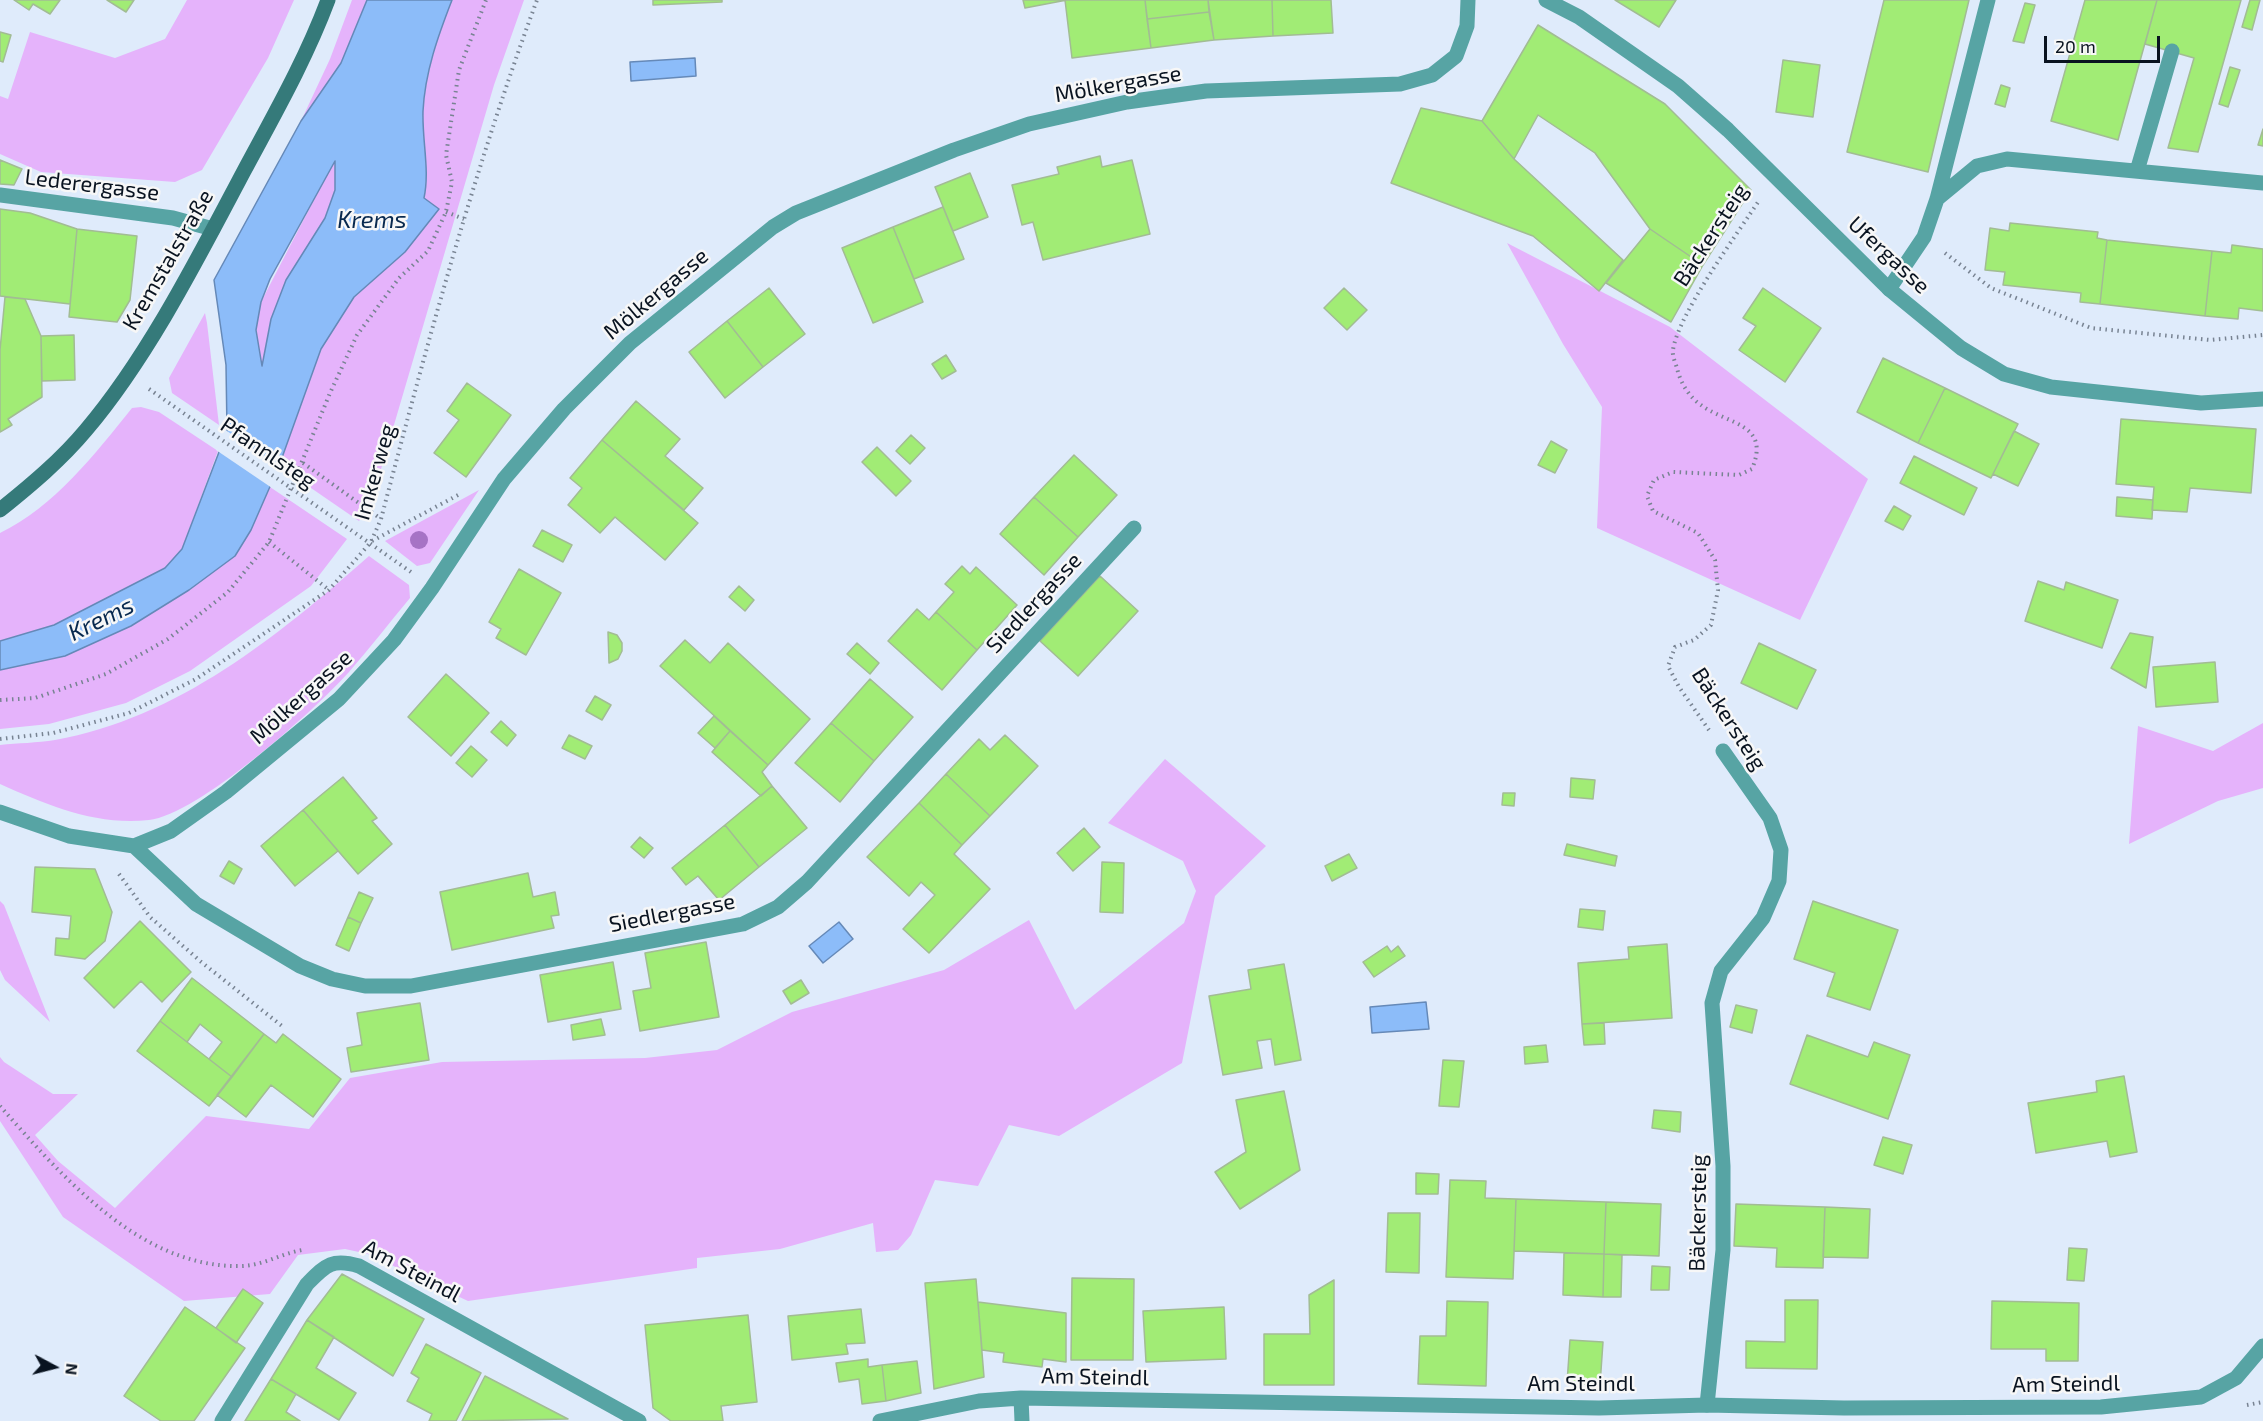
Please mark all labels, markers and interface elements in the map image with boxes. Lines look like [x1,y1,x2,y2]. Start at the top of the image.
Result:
scale bar [2047,24,2162,62]
text: 20 m [2055,35,2096,57]
street label: Mölkergasse [1053,60,1183,108]
street label: Lederergasse [23,164,161,206]
street label: Bäckersteig [1668,179,1754,291]
street label: Kremstalstraße [117,185,219,335]
water label: Krems [337,206,407,234]
street label: Ufergasse [1843,211,1935,299]
street label: Mölkergasse [598,243,714,345]
street label: Pfannlsteg [215,412,321,494]
street label: Imkerweg [349,421,401,523]
street label: Siedlergasse [981,547,1087,659]
water label: Krems [63,591,139,647]
street label: Mölkergasse [245,644,357,750]
street label: Bäckersteig [1686,663,1772,775]
street label: Siedlergasse [607,888,737,938]
street label: Bäckersteig [1684,1154,1712,1272]
street label: Am Steindl [358,1234,466,1308]
north arrow [24,1337,84,1397]
text: N [62,1362,82,1376]
street label: Am Steindl [1041,1363,1149,1391]
street label: Am Steindl [2012,1370,2120,1398]
street label: Am Steindl [1527,1371,1635,1397]

